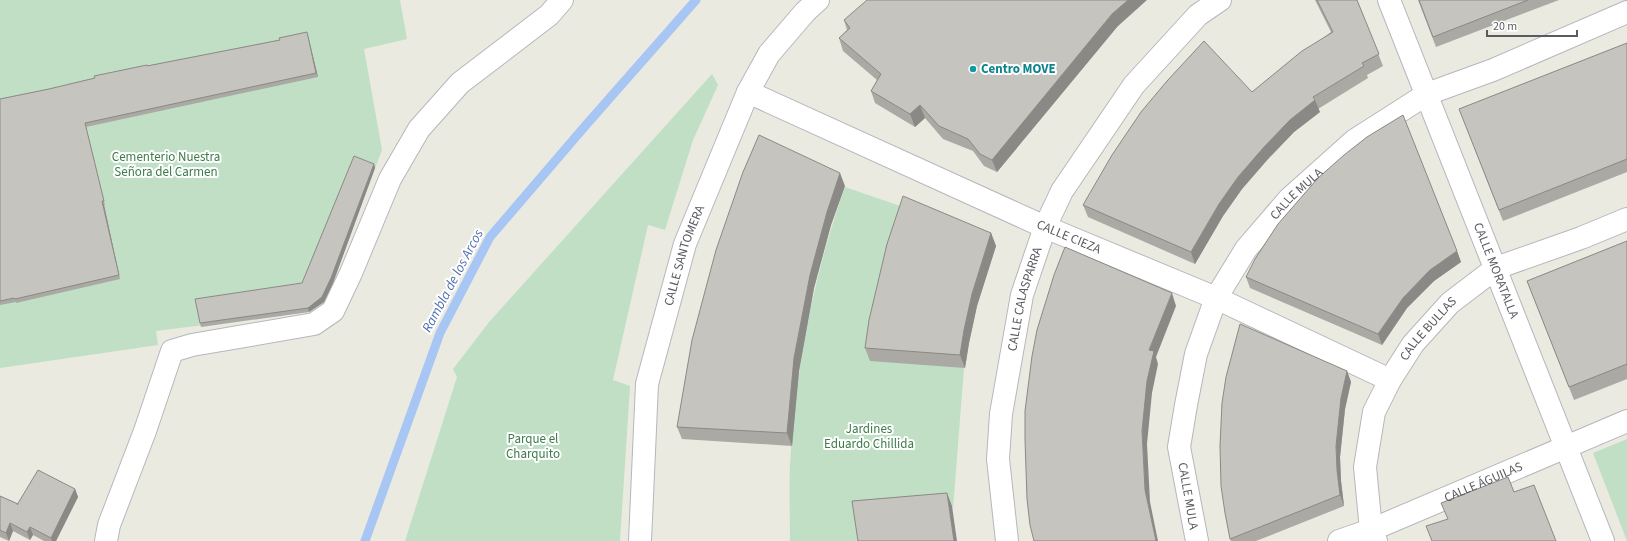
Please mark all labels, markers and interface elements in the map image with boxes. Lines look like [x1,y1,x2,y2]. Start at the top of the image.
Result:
scale bar [1487,12,1577,38]
text: 20 m [1493,18,1517,35]
place label: Centro MOVE [981,60,1056,78]
marker: Centro MOVE [968,64,978,74]
park label: Cementerio Nuestra Señora del Carmen [112,148,220,181]
street label: CALLE MULA [1266,163,1328,224]
street label: CALLE SANTOMERA [660,202,709,308]
street label: CALLE CIEZA [1034,215,1105,259]
street label: CALLE MORATALLA [1469,220,1523,322]
water label: Rambla de los Arcos [417,226,489,336]
street label: CALLE CALASPARRA [1003,244,1047,353]
street label: CALLE BULLAS [1396,292,1460,364]
park label: Jardines Eduardo Chillida [824,420,914,453]
park label: Parque el Charquito [506,430,560,463]
street label: CALLE ÁGUILAS [1441,457,1526,507]
street label: CALLE MULA [1173,461,1203,532]

